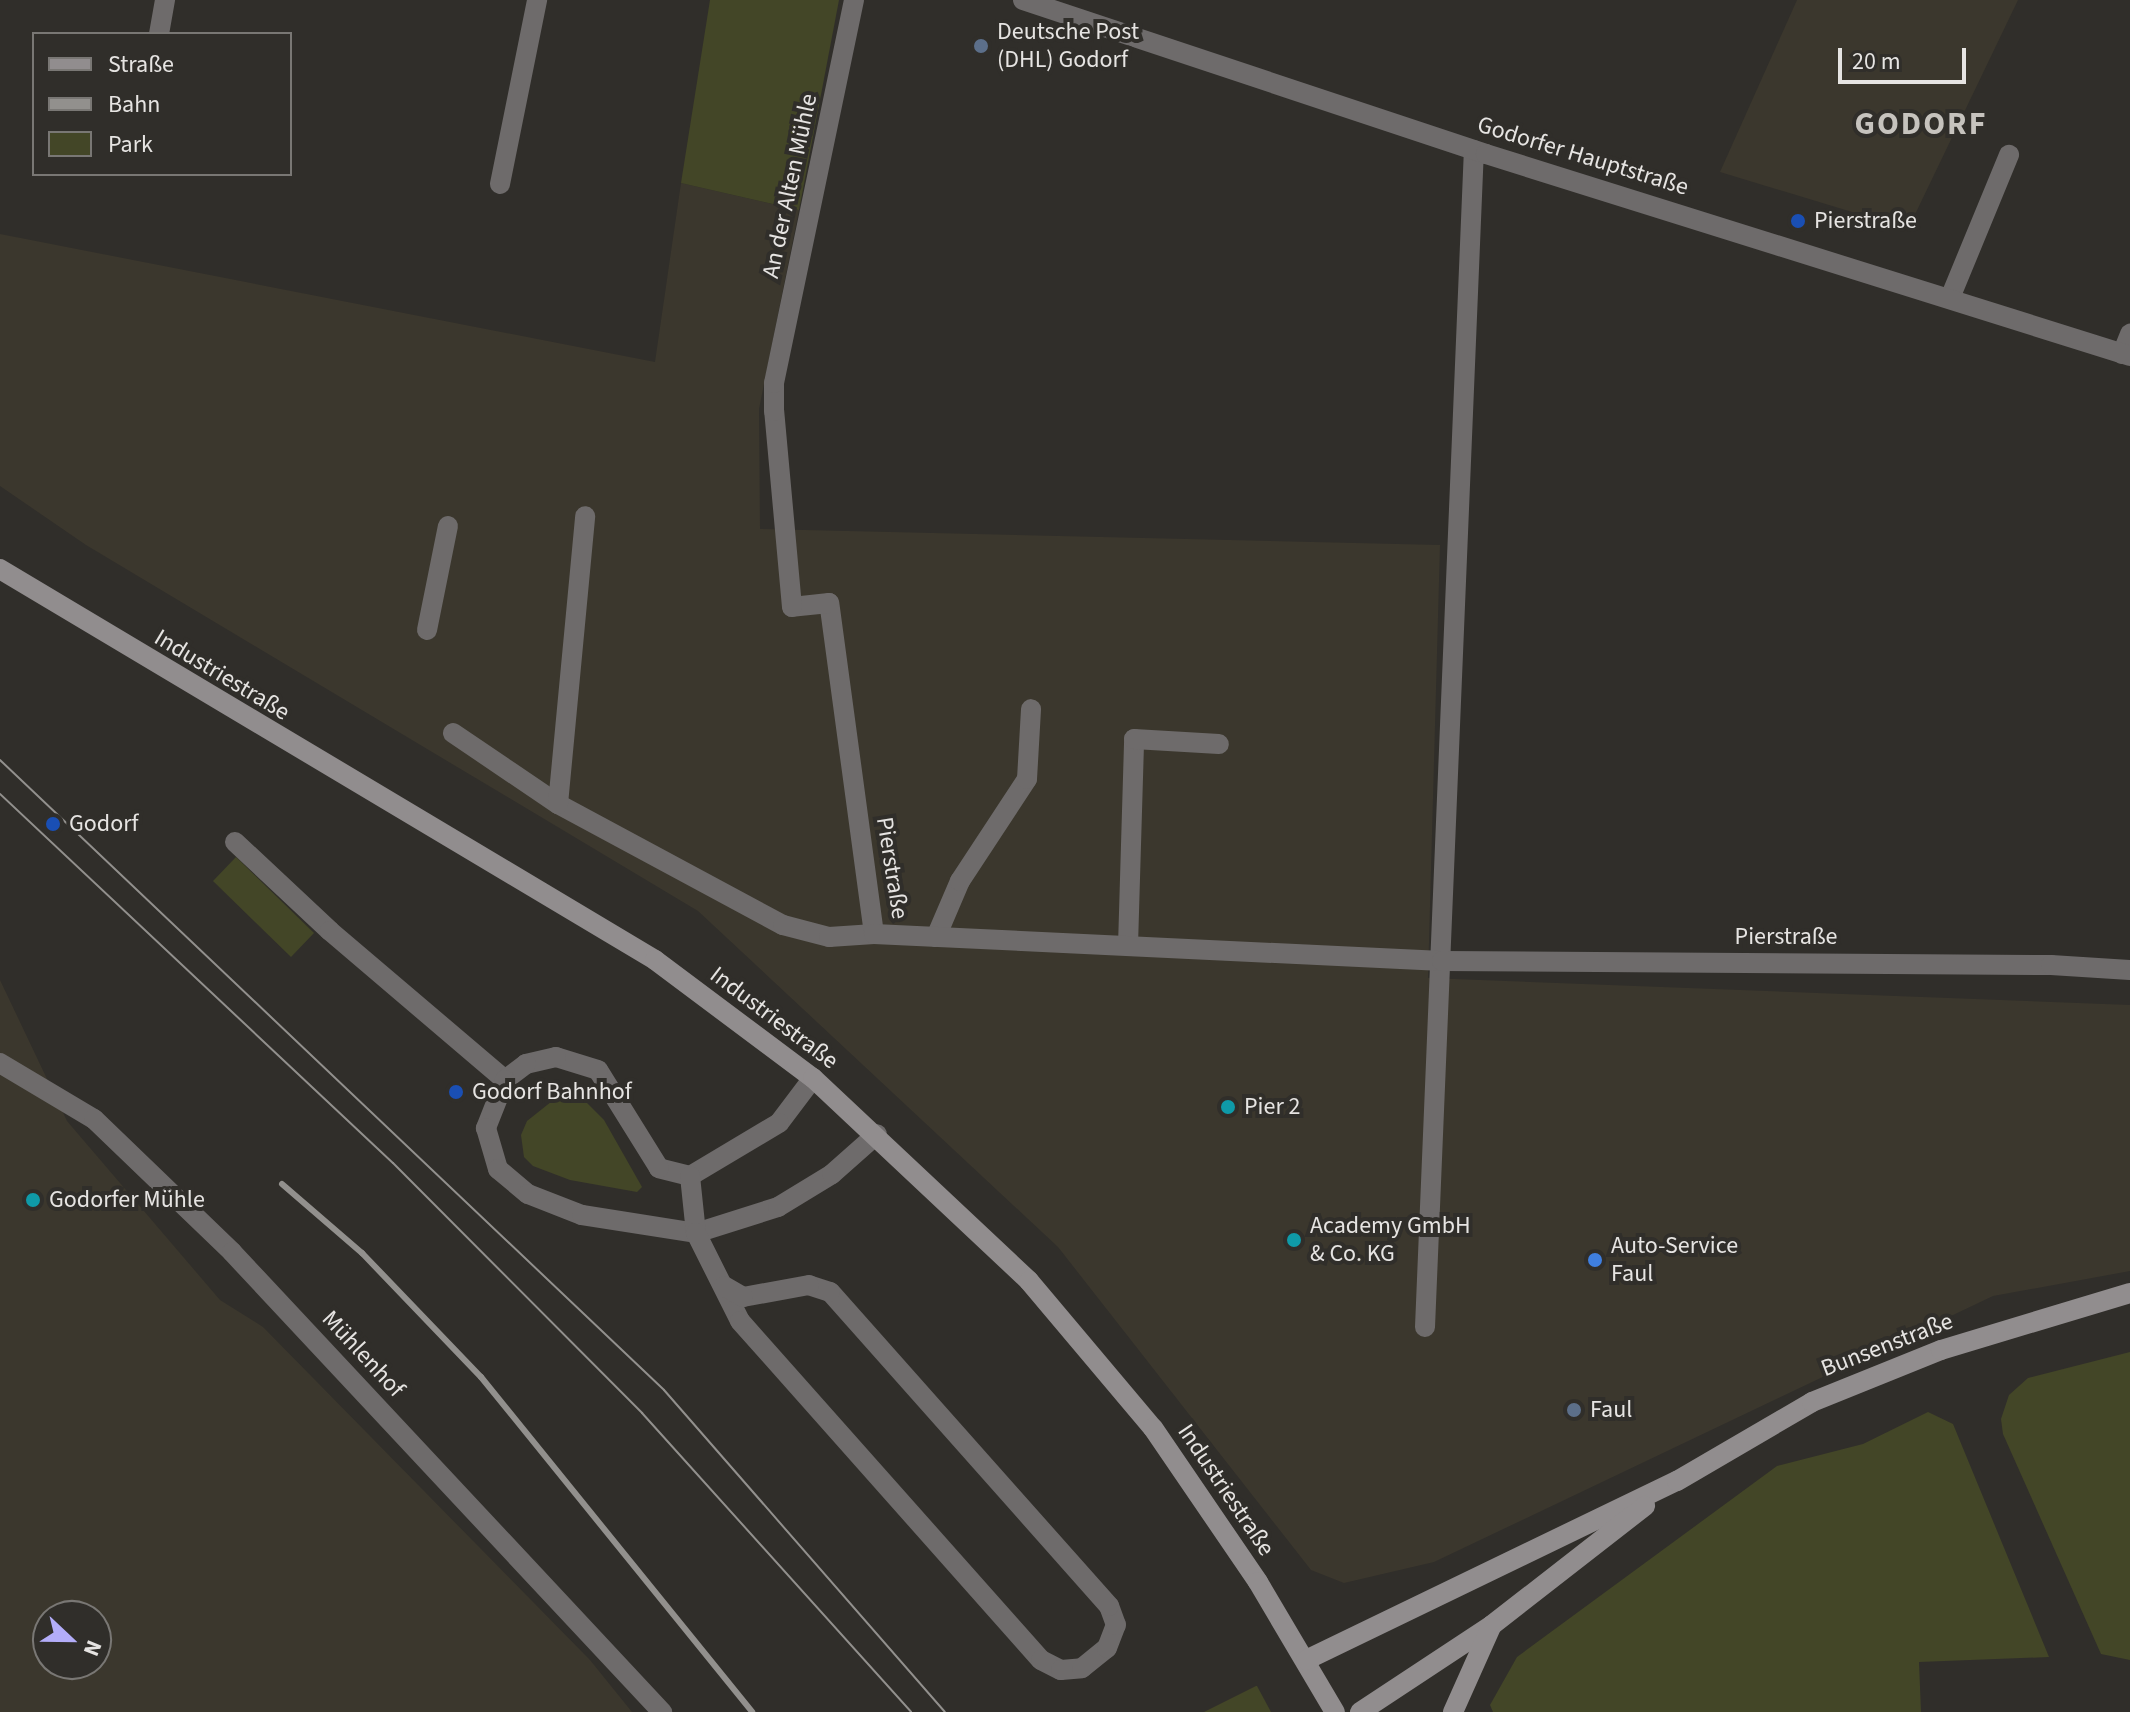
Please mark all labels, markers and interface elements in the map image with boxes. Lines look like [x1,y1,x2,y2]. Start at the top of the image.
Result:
place label: Deutsche Post (DHL) Godorf [997,18,1139,74]
legend [32,32,292,176]
scale bar [1842,32,1970,82]
marker: Deutsche Post (DHL) Godorf [972,37,990,55]
text: 20 m [1852,44,1901,79]
text: Straße [108,47,174,82]
text: Bahn [108,87,160,122]
street label: An der Alten Mühle [756,91,824,281]
district label: GODORF [1855,105,1987,143]
street label: Godorfer Hauptstraße [1474,110,1692,202]
text: Park [108,127,153,162]
place label: Pierstraße [1814,207,1917,235]
marker: Pierstraße [1789,212,1807,230]
street label: Industriestraße [149,623,295,727]
place label: Godorf [69,810,138,838]
marker: Godorf [44,815,62,833]
street label: Pierstraße [870,815,914,921]
street label: Pierstraße [1735,923,1837,951]
street label: Industriestraße [704,960,844,1076]
place label: Godorf Bahnhof [472,1078,632,1106]
marker: Godorf Bahnhof [447,1083,465,1101]
place label: Pier 2 [1244,1093,1300,1121]
marker: Pier 2 [1219,1098,1237,1116]
place label: Godorfer Mühle [49,1186,205,1214]
marker: Godorfer Mühle [24,1191,42,1209]
place label: Academy GmbH & Co. KG [1310,1212,1471,1268]
marker: Academy GmbH & Co. KG [1285,1231,1303,1249]
place label: Auto-Service Faul [1611,1232,1738,1288]
marker: Auto-Service Faul [1586,1251,1604,1269]
street label: Mühlenhof [316,1305,410,1403]
street label: Bunsenstraße [1817,1307,1957,1383]
place label: Faul [1590,1396,1632,1424]
marker: Faul [1565,1401,1583,1419]
street label: Industriestraße [1171,1419,1281,1561]
north arrow [32,1600,112,1680]
text: N [75,1635,110,1661]

